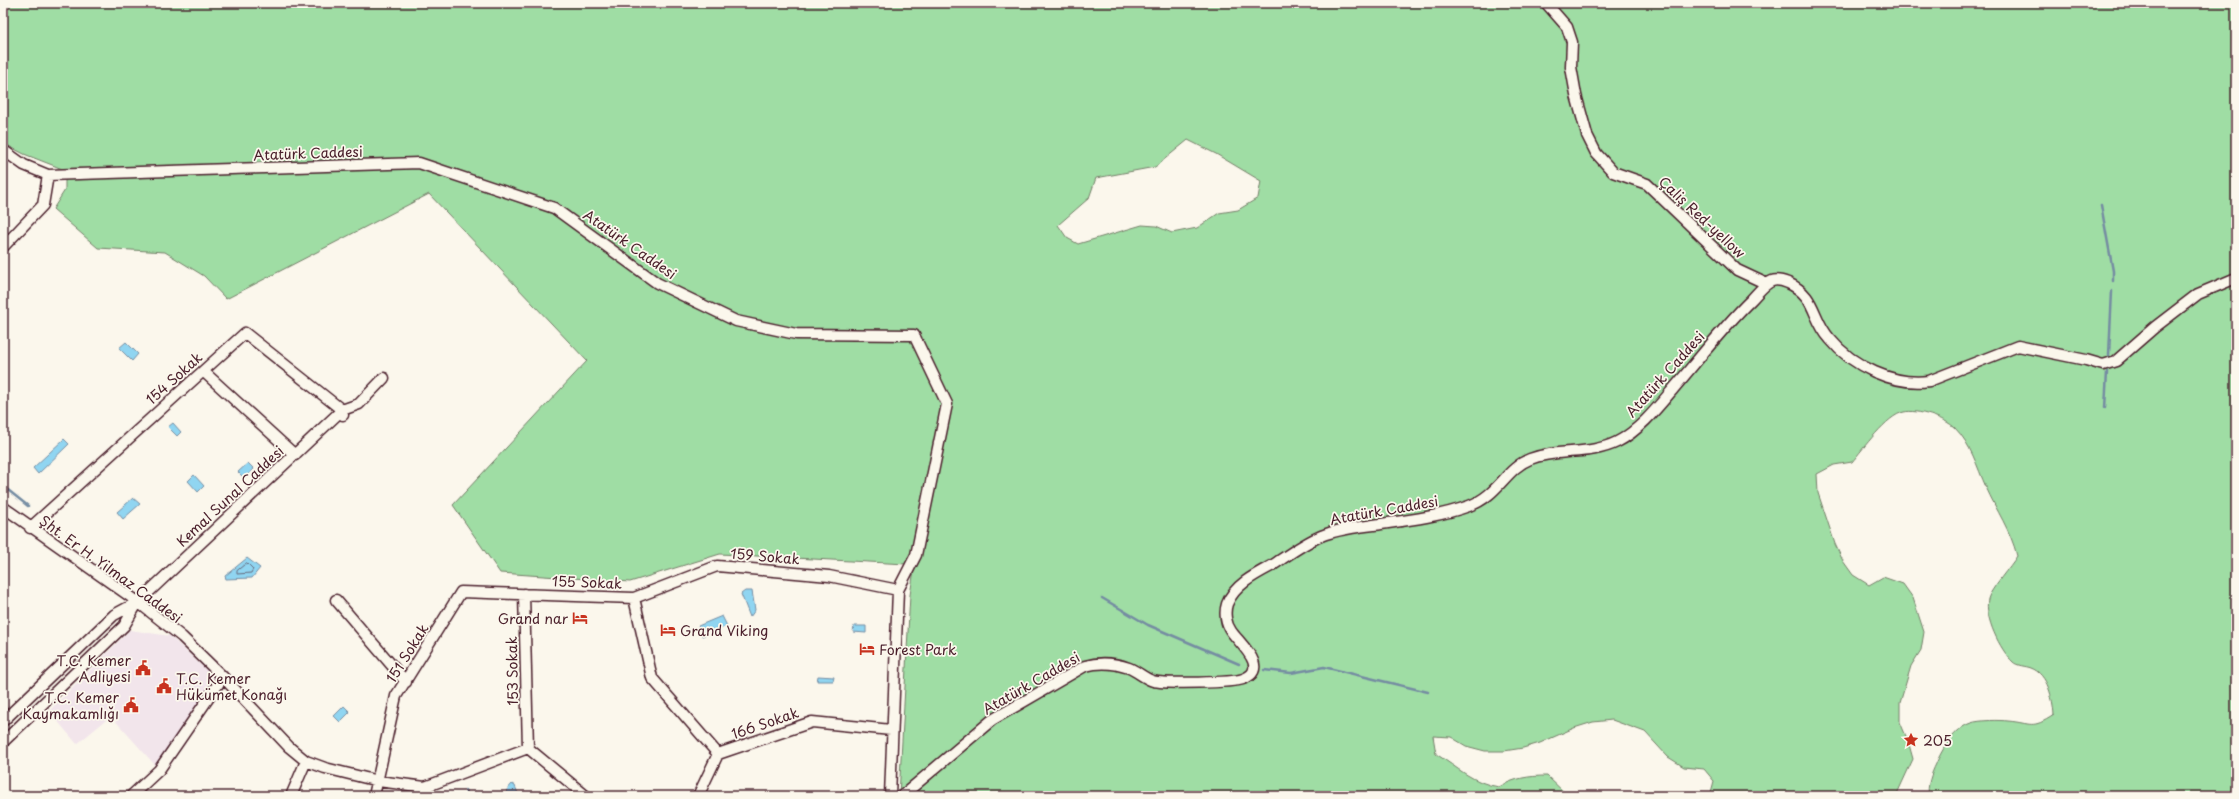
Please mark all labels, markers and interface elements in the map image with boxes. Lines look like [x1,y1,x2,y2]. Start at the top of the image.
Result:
street label: Atatürk Caddesi [253,141,363,165]
street label: Çaliş Red-yellow [1654,171,1750,263]
street label: Atatürk Caddesi [579,204,681,284]
street label: Atatürk Caddesi [1621,326,1709,422]
street label: 154 Sokak [141,347,207,409]
street label: Kemal Sunal Caddesi [172,441,288,551]
street label: Atatürk Caddesi [1328,490,1440,530]
street label: Şht. Er H. Yilmaz Caddesi [35,510,187,628]
street label: 159 Sokak [729,543,801,569]
street label: 155 Sokak [552,570,622,594]
place label: Grand nar [498,608,569,629]
hotel icon: Grand nar [571,609,589,627]
street label: 151 Sokak [381,619,433,687]
place label: Grand Viking [680,620,768,641]
hotel icon: Grand Viking [659,621,677,639]
street label: 153 Sokak [501,636,523,706]
place label: Forest Park [879,639,957,660]
hotel icon: Forest Park [858,640,876,658]
street label: Atatürk Caddesi [978,647,1084,719]
place label: T.C. Kemer Adliyesi [56,650,131,687]
public building icon: T.C. Kemer Adliyesi [134,659,152,677]
place label: T.C. Kemer Hükümet Konağı [176,668,287,705]
public building icon: T.C. Kemer Hükümet Konağı [155,677,173,695]
place label: T.C. Kemer Kaymakamlığı [22,687,119,724]
public building icon: T.C. Kemer Kaymakamlığı [122,696,140,714]
street label: 166 Sokak [729,702,801,744]
place label: 205 [1923,730,1952,751]
place icon: 205 [1902,731,1920,749]

